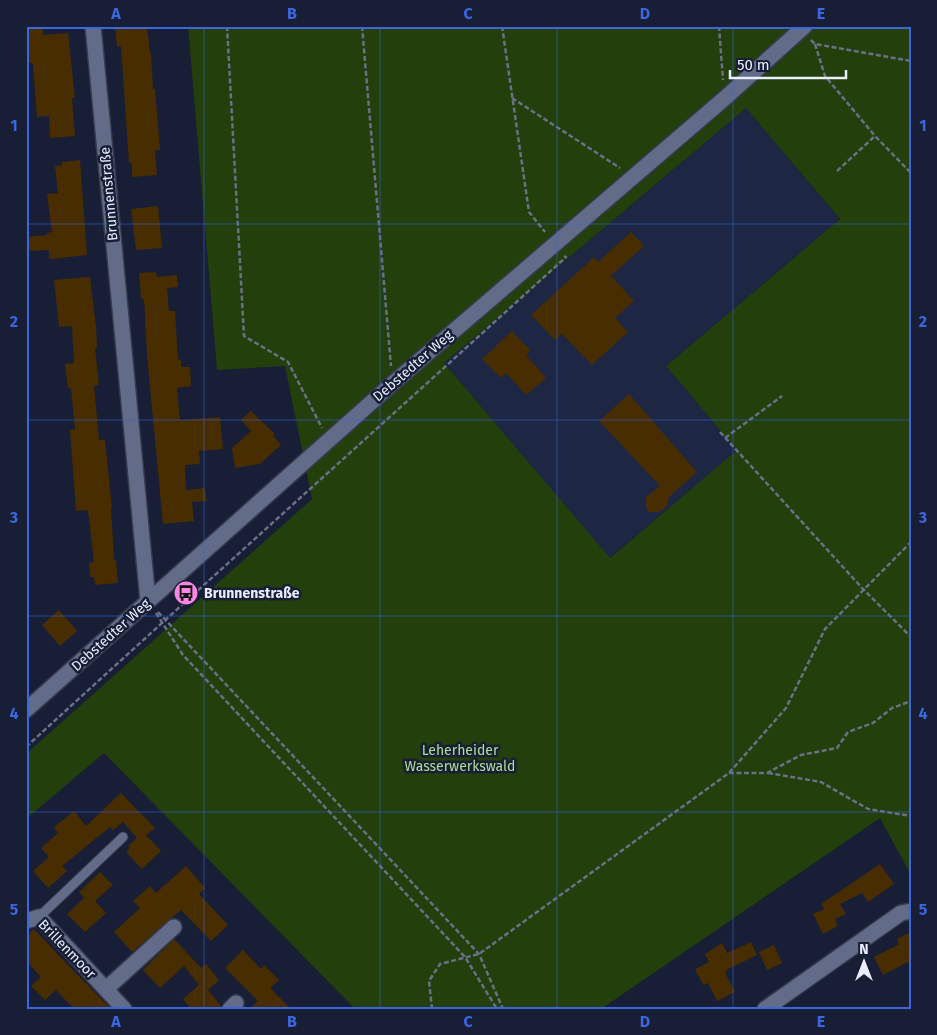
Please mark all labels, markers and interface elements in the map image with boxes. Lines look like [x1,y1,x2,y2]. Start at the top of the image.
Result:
text: A [110,4,121,23]
text: B [287,4,297,23]
text: C [463,4,473,23]
text: D [640,4,650,23]
text: E [817,4,825,23]
scale bar [730,48,846,80]
text: 50 m [737,56,770,74]
text: 1 [10,116,18,135]
text: 1 [919,116,927,135]
street label: Brunnenstraße [96,146,122,242]
text: 2 [10,312,18,331]
text: 2 [919,312,927,331]
street label: Debstedter Weg [370,326,457,405]
text: 3 [9,508,18,527]
text: 3 [918,508,927,527]
bus stop icon: Brunnenstraße [173,580,199,606]
place label: Brunnenstraße [204,585,300,602]
street label: Debstedter Weg [68,595,154,675]
text: 4 [9,704,19,723]
text: 4 [918,704,928,723]
park label: Leherheider Wasserwerkswald [405,742,515,775]
text: 5 [10,900,19,919]
text: 5 [919,900,928,919]
street label: Brillenmoor [35,916,100,983]
north arrow [840,938,890,988]
text: N [859,941,869,958]
text: A [110,1012,121,1031]
text: B [287,1012,297,1031]
text: C [463,1012,473,1031]
text: D [640,1012,650,1031]
text: E [817,1012,825,1031]

